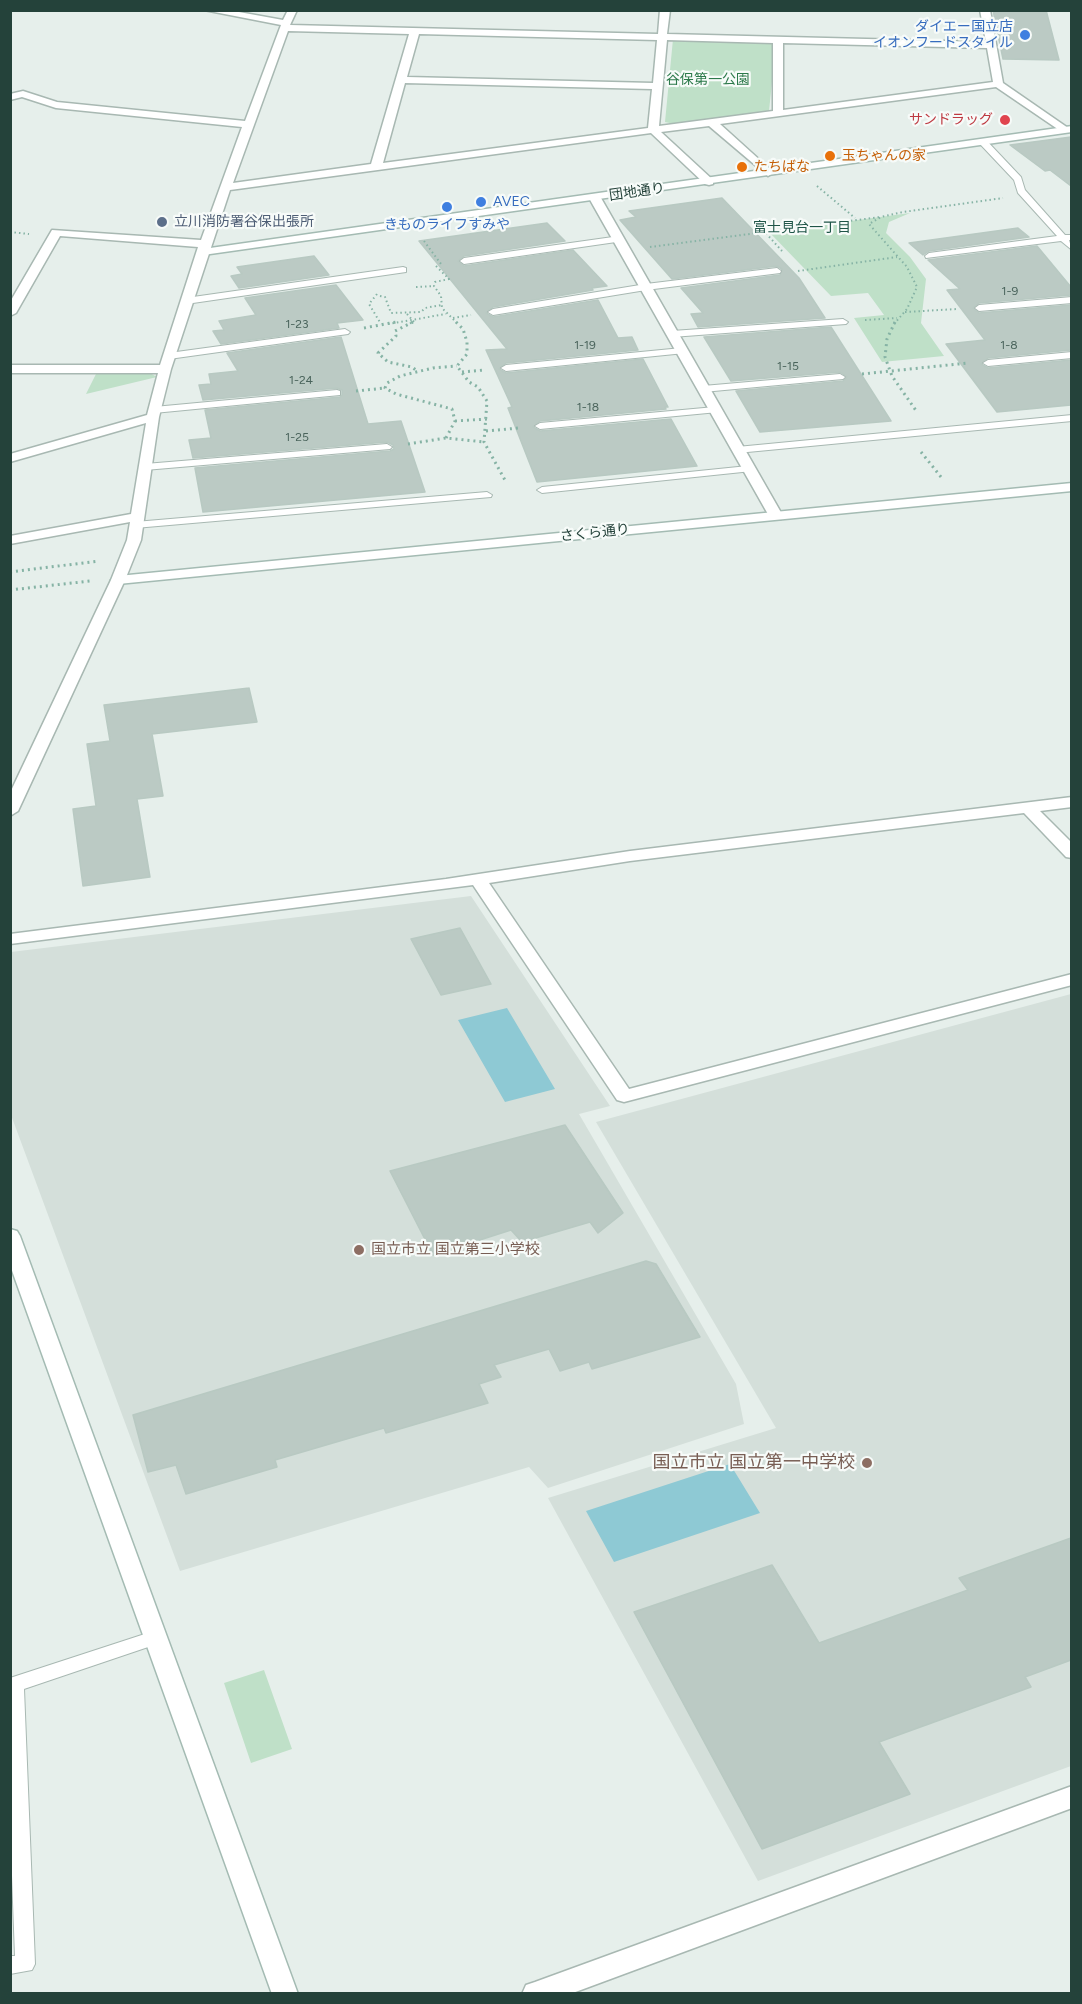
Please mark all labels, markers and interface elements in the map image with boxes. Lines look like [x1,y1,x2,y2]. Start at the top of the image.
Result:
place label: ダイエー国立店 イオンフードスタイル [873,19,1013,51]
marker: ダイエー国立店 イオンフードスタイル [1018,28,1032,42]
park label: 谷保第一公園 [666,72,750,88]
place label: サンドラッグ [909,112,993,128]
marker: サンドラッグ [998,113,1012,127]
place label: 玉ちゃんの家 [842,148,926,164]
marker: 玉ちゃんの家 [823,149,837,163]
place label: たちばな [754,159,810,175]
marker: たちばな [735,160,749,174]
street label: 団地通り [608,180,666,204]
place label: AVEC [493,194,530,210]
marker: AVEC [474,195,488,209]
marker: きものライフすみや [440,200,454,214]
place label: 立川消防署谷保出張所 [174,214,314,230]
marker: 立川消防署谷保出張所 [155,215,169,229]
place label: きものライフすみや [384,217,510,233]
district label: 富士見台一丁目 [753,220,851,236]
house number: 1-9 [1002,284,1018,298]
house number: 1-23 [285,317,309,331]
house number: 1-19 [574,338,596,352]
house number: 1-8 [1000,338,1018,352]
house number: 1-15 [777,359,799,373]
house number: 1-24 [289,373,313,387]
house number: 1-18 [577,400,599,414]
house number: 1-25 [285,430,309,444]
street label: さくら通り [559,521,631,545]
place label: 国立市立 国立第三小学校 [371,1241,540,1259]
marker: 国立市立 国立第三小学校 [352,1243,366,1257]
place label: 国立市立 国立第一中学校 [653,1452,855,1474]
marker: 国立市立 国立第一中学校 [860,1456,874,1470]

